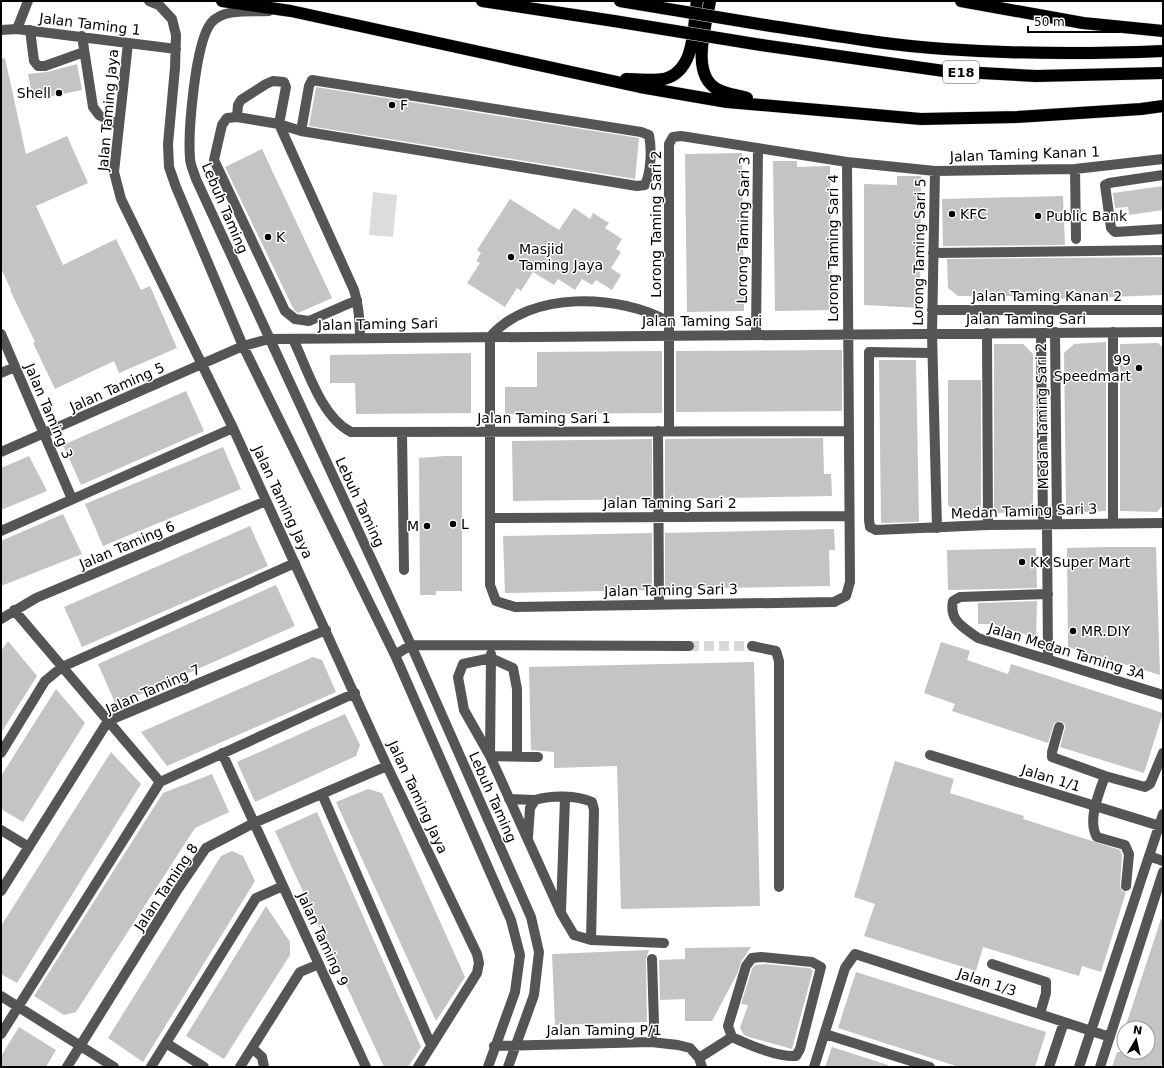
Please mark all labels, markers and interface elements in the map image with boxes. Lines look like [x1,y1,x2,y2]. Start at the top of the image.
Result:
scale bar [1028,8,1119,34]
street label: Jalan Taming 1 [37,10,142,38]
text: 50 m [1034,15,1065,29]
street label: Jalan Taming Jaya [95,48,121,173]
road number: E18 [943,61,979,83]
place label: Shell [17,85,51,101]
marker: Shell [54,88,64,98]
place label: F [400,97,408,113]
marker: F [387,100,397,110]
street label: Jalan Taming Kanan 1 [949,143,1100,165]
street label: Lorong Taming Sari 2 [648,150,664,298]
street label: Lorong Taming Sari 3 [734,156,752,304]
street label: Lebuh Taming [199,160,251,256]
street label: Lorong Taming Sari 4 [825,174,841,322]
street label: Lorong Taming Sari 5 [910,178,928,326]
place label: KFC [960,206,987,222]
place label: Public Bank [1046,208,1128,224]
marker: KFC [947,209,957,219]
marker: Public Bank [1033,211,1043,221]
place label: K [276,229,286,245]
marker: K [263,232,273,242]
place label: Masjid Taming Jaya [518,241,603,273]
marker: Masjid Taming Jaya [506,252,516,262]
street label: Jalan Taming Kanan 2 [971,288,1122,304]
street label: Jalan Taming Sari [965,311,1086,327]
street label: Jalan Taming Sari [641,313,762,329]
street label: Jalan Taming Sari [317,315,438,333]
street label: Medan Taming Sari 2 [1033,343,1051,489]
place label: 99 Speedmart [1054,352,1132,384]
street label: Jalan Taming 5 [66,359,167,415]
street label: Jalan Taming 3 [21,360,76,461]
marker: 99 Speedmart [1134,363,1144,373]
street label: Jalan Taming Sari 1 [476,410,611,426]
street label: Jalan Taming Jaya [249,442,316,561]
street label: Lebuh Taming [332,455,388,549]
street label: Jalan Taming Sari 2 [602,495,737,511]
street label: Medan Taming Sari 3 [951,500,1097,522]
place label: L [461,516,469,532]
street label: Jalan Taming 6 [76,518,177,573]
place label: M [407,518,419,534]
marker: L [448,519,458,529]
marker: M [422,521,432,531]
place label: KK Super Mart [1030,554,1131,570]
marker: KK Super Mart [1017,557,1027,567]
street label: Jalan Taming Sari 3 [603,581,738,599]
street label: Jalan Medan Taming 3A [986,619,1148,683]
place label: MR.DIY [1081,623,1131,639]
marker: MR.DIY [1068,626,1078,636]
street label: Jalan Taming 7 [102,661,203,717]
street label: Jalan Taming Jaya [384,737,451,856]
street label: Lebuh Taming [466,749,520,845]
street label: Jalan 1/1 [1019,761,1083,795]
street label: Jalan Taming 8 [130,840,201,935]
street label: Jalan Taming 9 [294,889,352,989]
street label: Jalan 1/3 [955,965,1018,999]
north arrow [1116,1020,1156,1060]
street label: Jalan Taming P/1 [545,1022,662,1038]
text: N [1132,1023,1143,1038]

